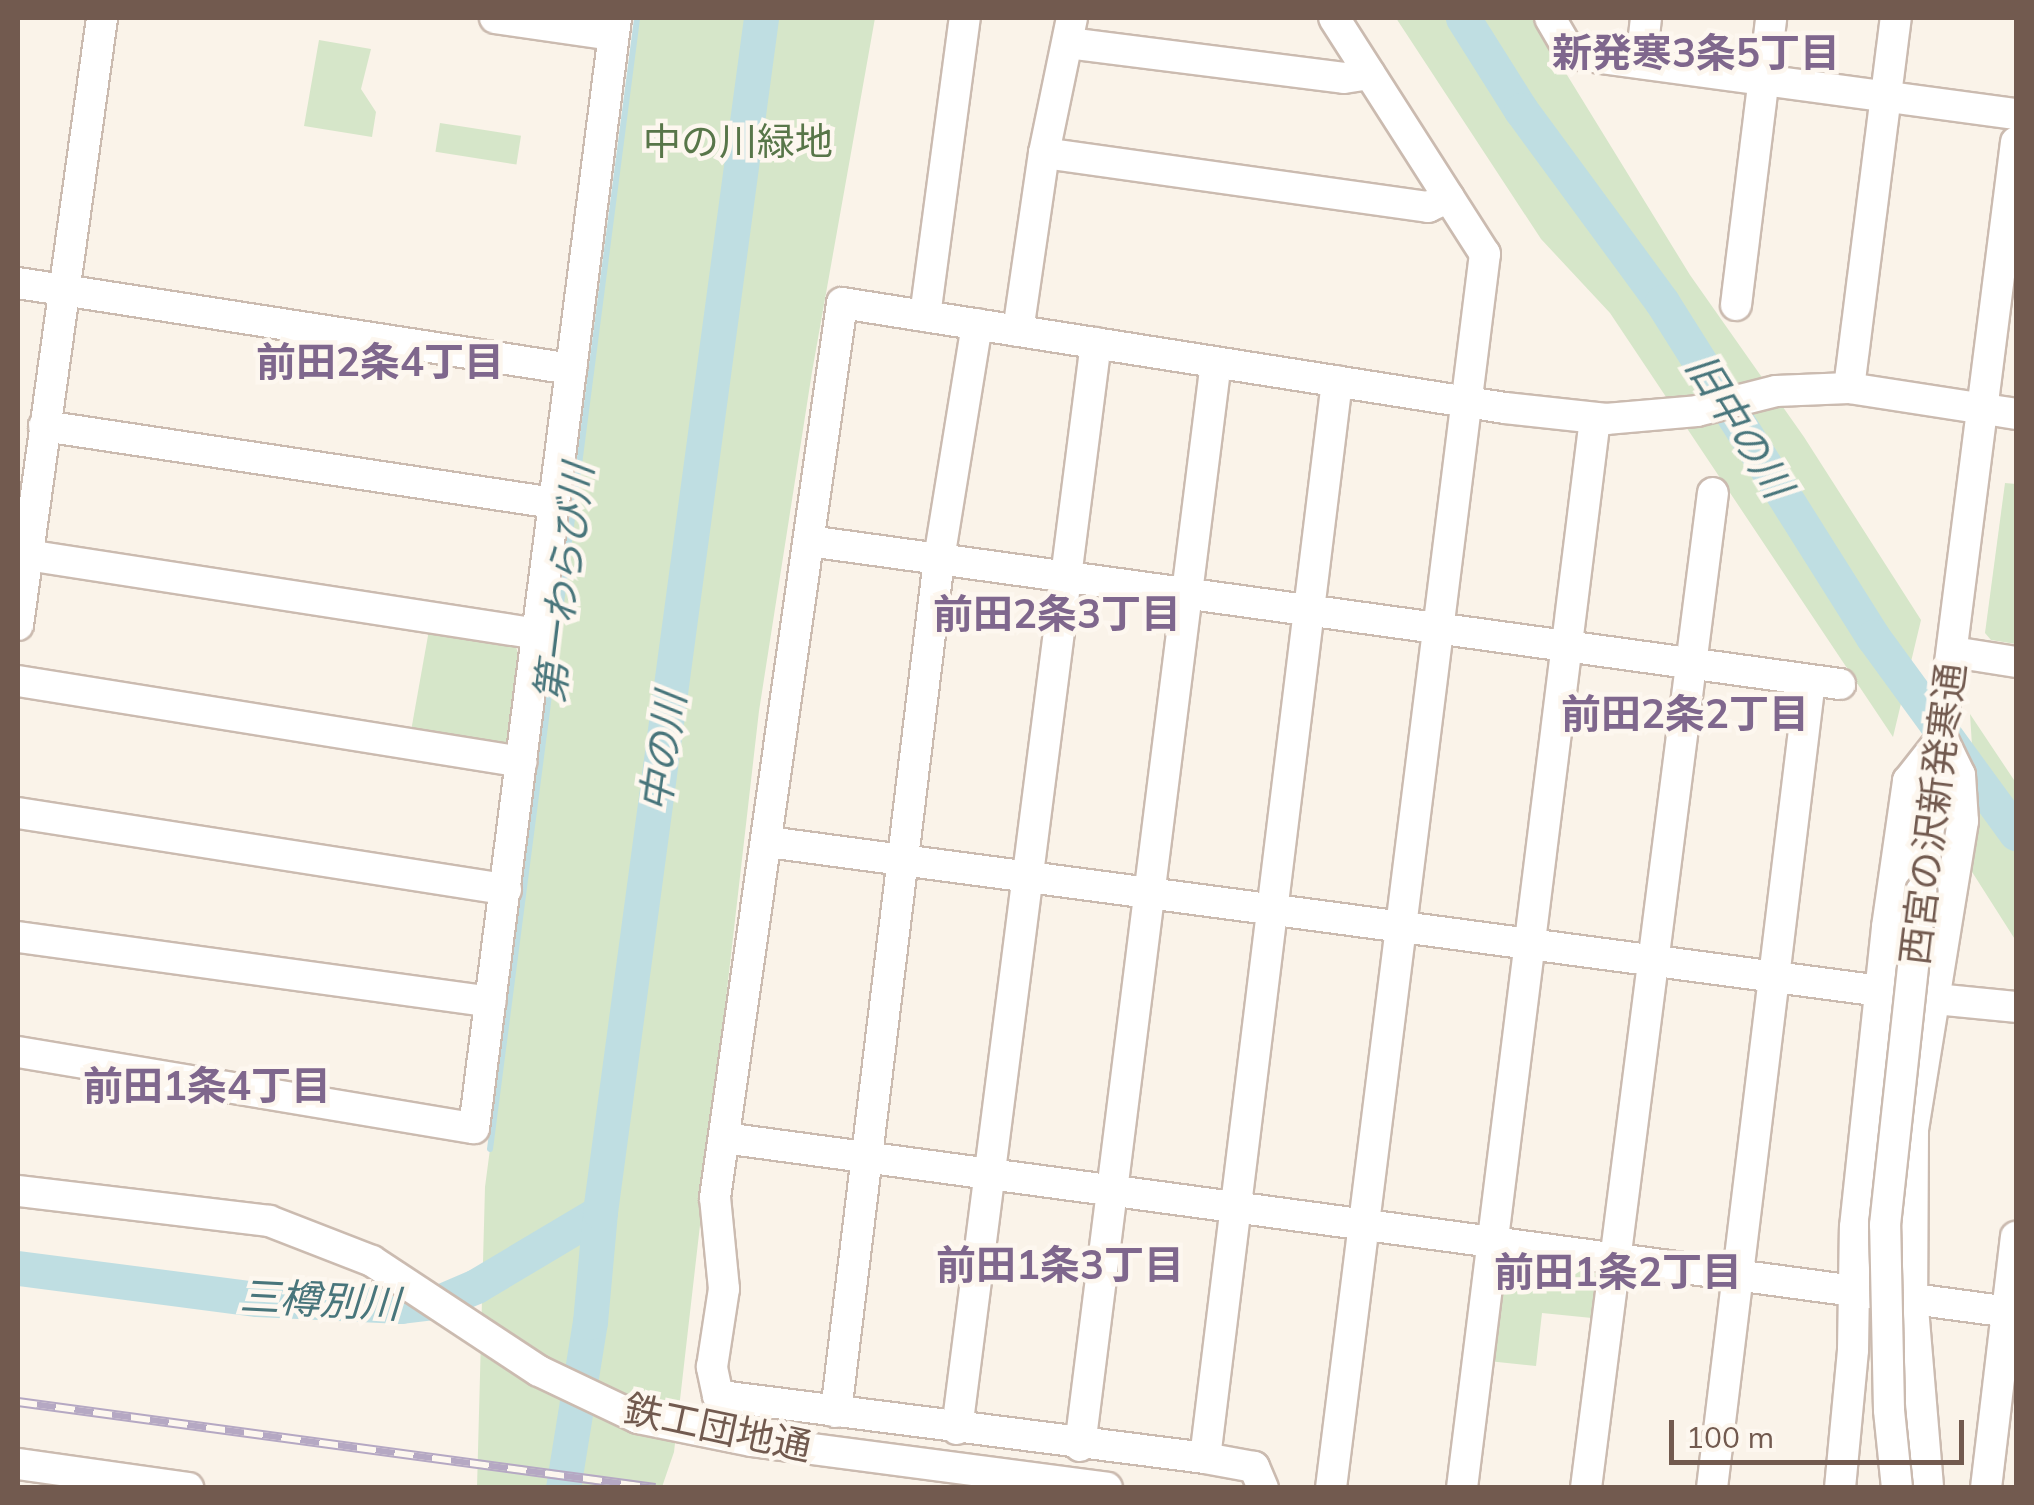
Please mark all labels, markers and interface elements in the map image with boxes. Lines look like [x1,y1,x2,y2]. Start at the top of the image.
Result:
district label: 新発寒3条5丁目 [1552,28,1840,76]
park label: 中の川緑地 [643,119,833,165]
district label: 前田2条4丁目 [256,337,504,385]
water label: 旧中の川 [1677,344,1803,506]
water label: 第一わらび川 [525,461,601,705]
district label: 前田2条3丁目 [933,589,1181,637]
street label: 西宮の沢新発寒通 [1892,660,1974,968]
water label: 中の川 [630,689,694,815]
district label: 前田2条2丁目 [1561,689,1809,737]
district label: 前田1条4丁目 [83,1061,331,1109]
district label: 前田1条3丁目 [936,1240,1184,1288]
district label: 前田1条2丁目 [1494,1247,1742,1295]
water label: 三樽別川 [239,1271,401,1327]
street label: 鉄工団地通 [620,1386,816,1470]
scale bar [1674,1400,1969,1462]
text: 100 m [1686,1418,1774,1456]

